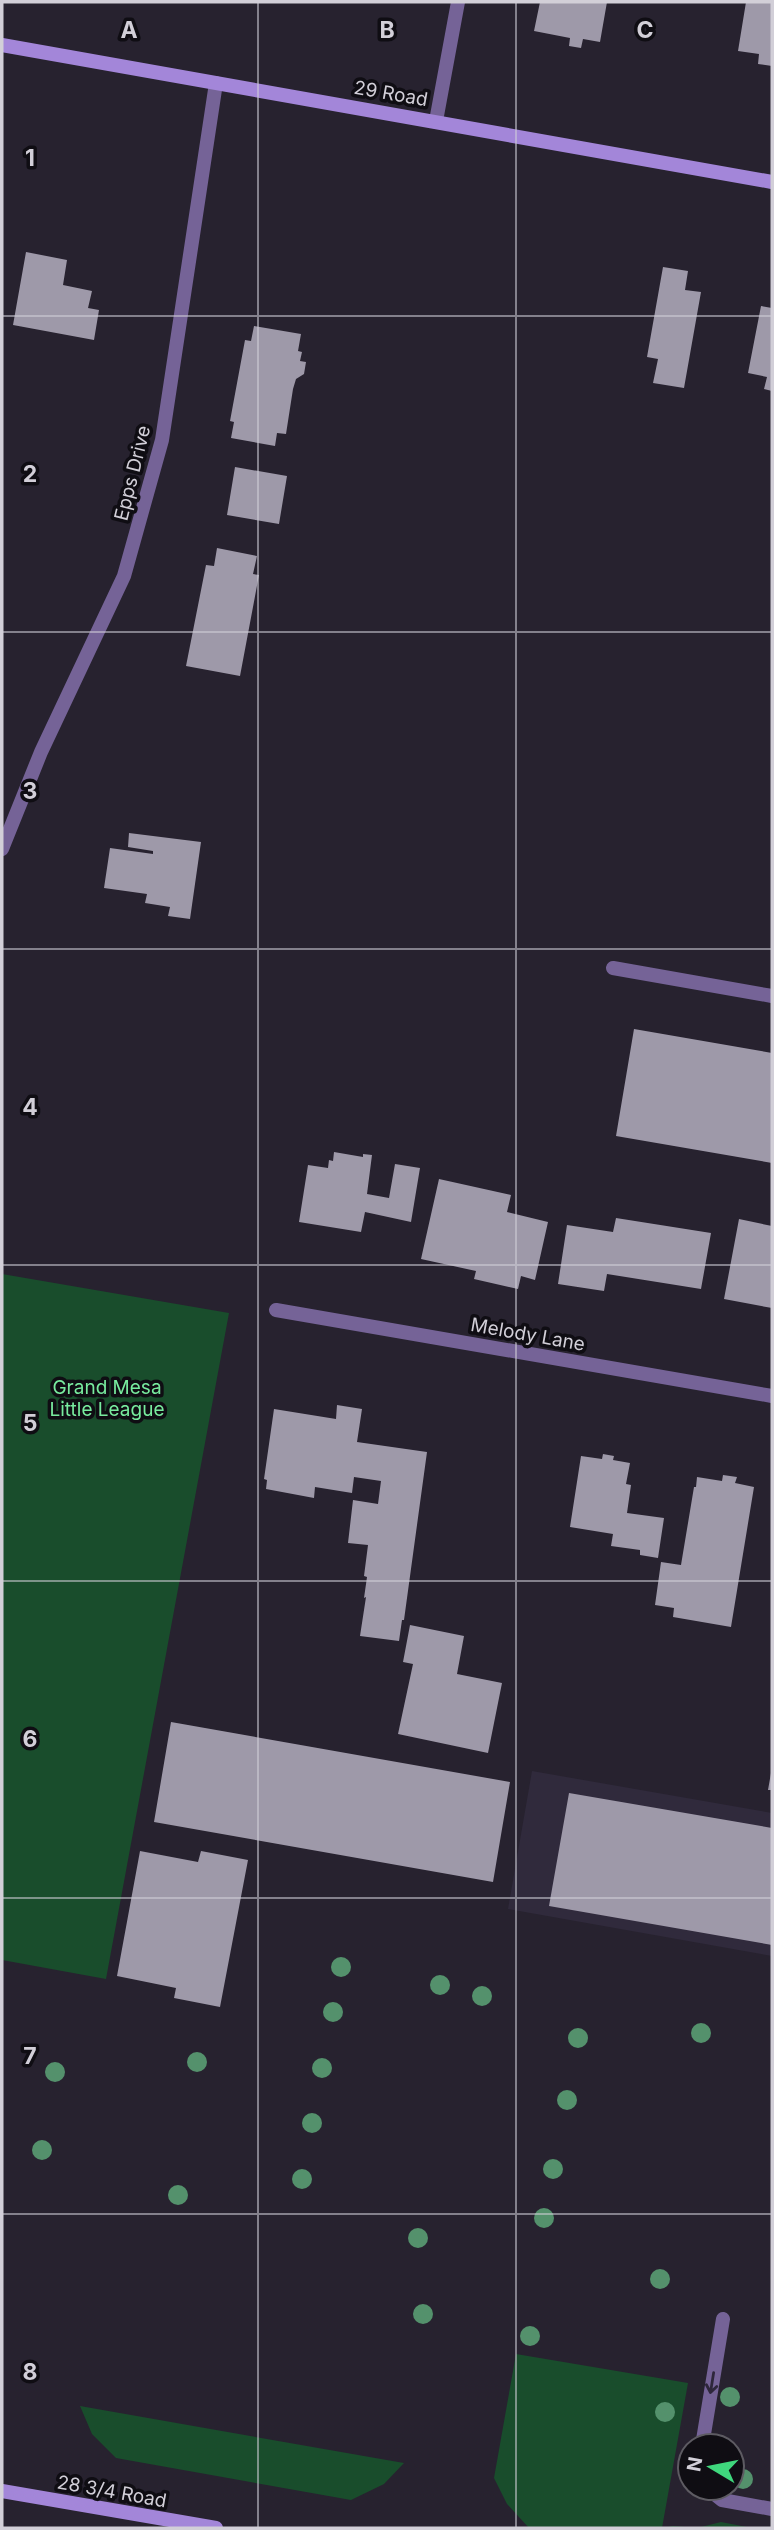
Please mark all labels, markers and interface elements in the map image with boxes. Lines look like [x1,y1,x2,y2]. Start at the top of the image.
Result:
text: A [120,16,138,44]
text: B [379,16,395,44]
text: C [636,16,654,44]
street label: 29 Road [352,76,430,111]
text: 1 [25,144,35,172]
street label: Epps Drive [110,423,155,523]
text: 2 [23,460,37,488]
text: 3 [23,777,37,805]
text: 4 [22,1093,38,1121]
street label: Melody Lane [469,1313,587,1356]
park label: Grand Mesa Little League [50,1376,164,1421]
text: 5 [23,1409,37,1437]
text: 6 [23,1725,37,1753]
text: 7 [23,2042,37,2070]
text: 8 [23,2358,37,2386]
one-way arrow [705,2371,718,2394]
north arrow [676,2432,746,2502]
text: N [682,2455,707,2473]
street label: 28 3/4 Road [55,2471,168,2512]

